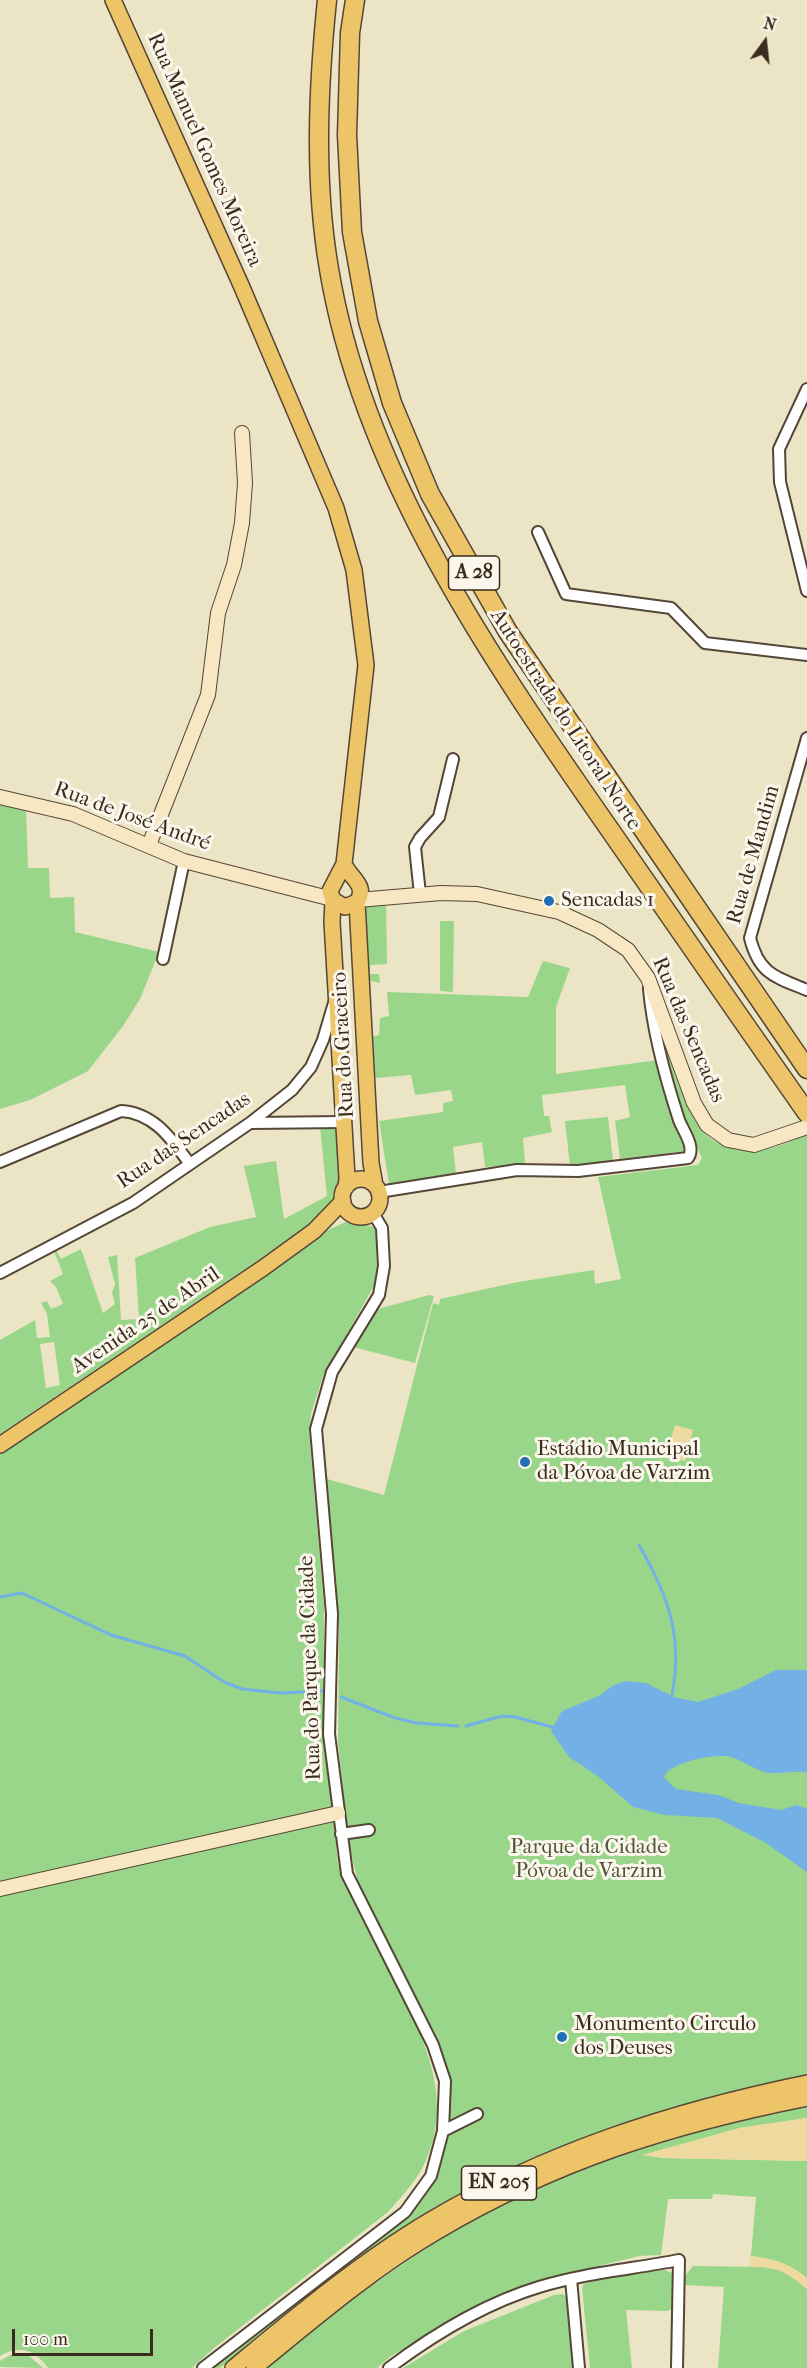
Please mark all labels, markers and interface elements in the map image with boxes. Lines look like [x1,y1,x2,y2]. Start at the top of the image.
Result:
north arrow [735,12,795,72]
text: N [761,13,778,35]
street label: Rua Manuel Gomes Moreira [141,29,267,271]
road number: A 28 [448,556,500,590]
street label: Autoestrada do Litoral Norte [484,605,646,835]
street label: Rua de José André [50,777,214,857]
street label: Rua de Mandim [722,783,786,927]
place label: Sencadas 1 [561,888,654,914]
marker: Sencadas 1 [542,894,556,908]
street label: Rua das Sencadas [646,953,730,1107]
street label: Rua do Graceiro [328,971,360,1119]
street label: Rua das Sencadas [112,1087,256,1195]
street label: Avenida 25 de Abril [67,1262,225,1380]
place label: Estádio Municipal da Póvoa de Varzim [537,1437,710,1487]
marker: Estádio Municipal da Póvoa de Varzim [518,1455,532,1469]
street label: Rua do Parque da Cidade [294,1555,328,1781]
park label: Parque da Cidade Póvoa de Varzim [510,1835,668,1885]
place label: Monumento Circulo dos Deuses [574,2012,756,2062]
marker: Monumento Circulo dos Deuses [555,2030,569,2044]
road number: EN 205 [462,2166,536,2200]
scale bar [15,2317,156,2355]
text: 100 m [23,2329,68,2350]

